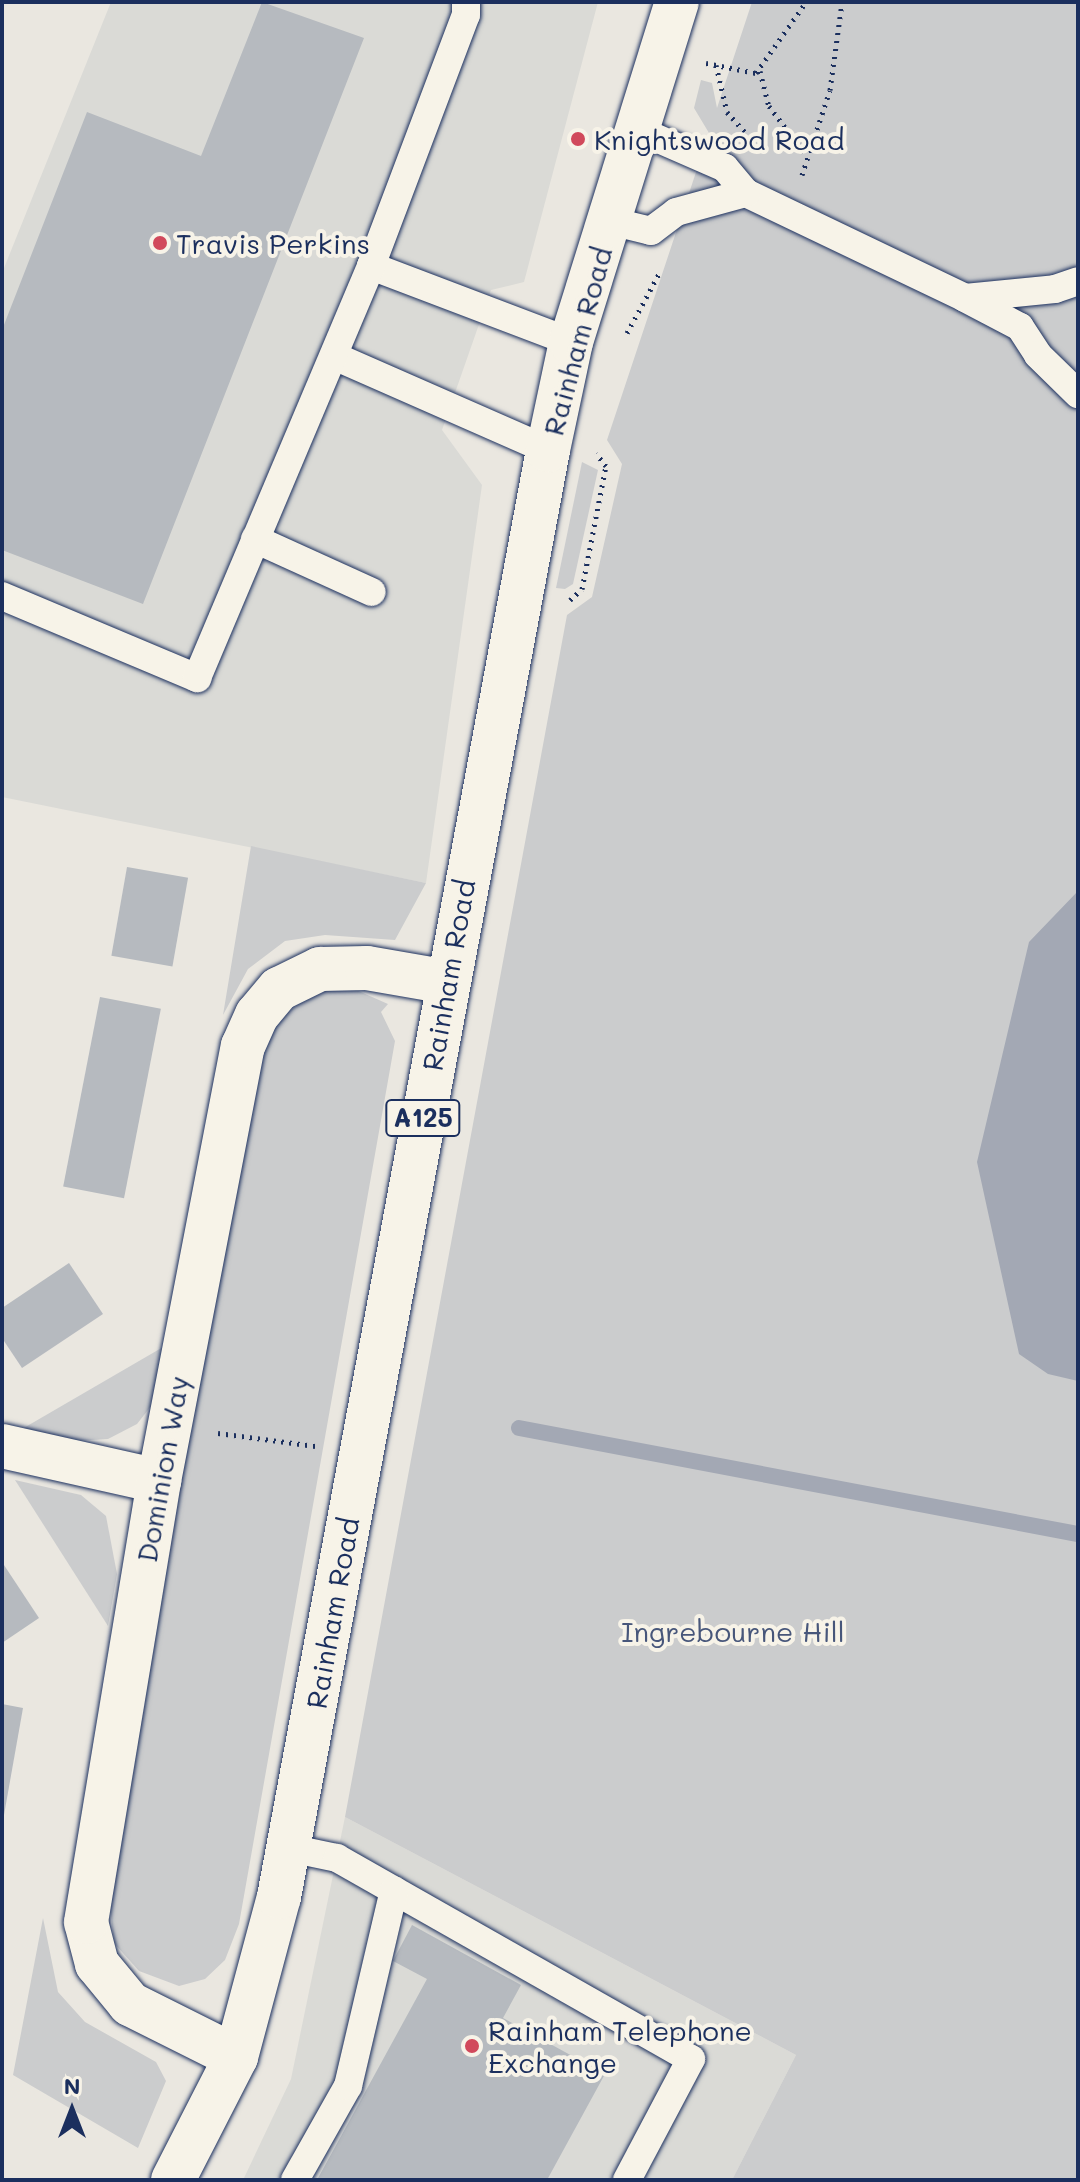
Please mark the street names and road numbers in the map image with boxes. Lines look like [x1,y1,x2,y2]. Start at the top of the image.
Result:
street label: Rainham Road [536,243,618,439]
street label: Rainham Road [415,877,481,1073]
road number: A125 [385,1096,461,1140]
street label: Dominion Way [129,1373,195,1565]
street label: Rainham Road [299,1515,365,1711]

